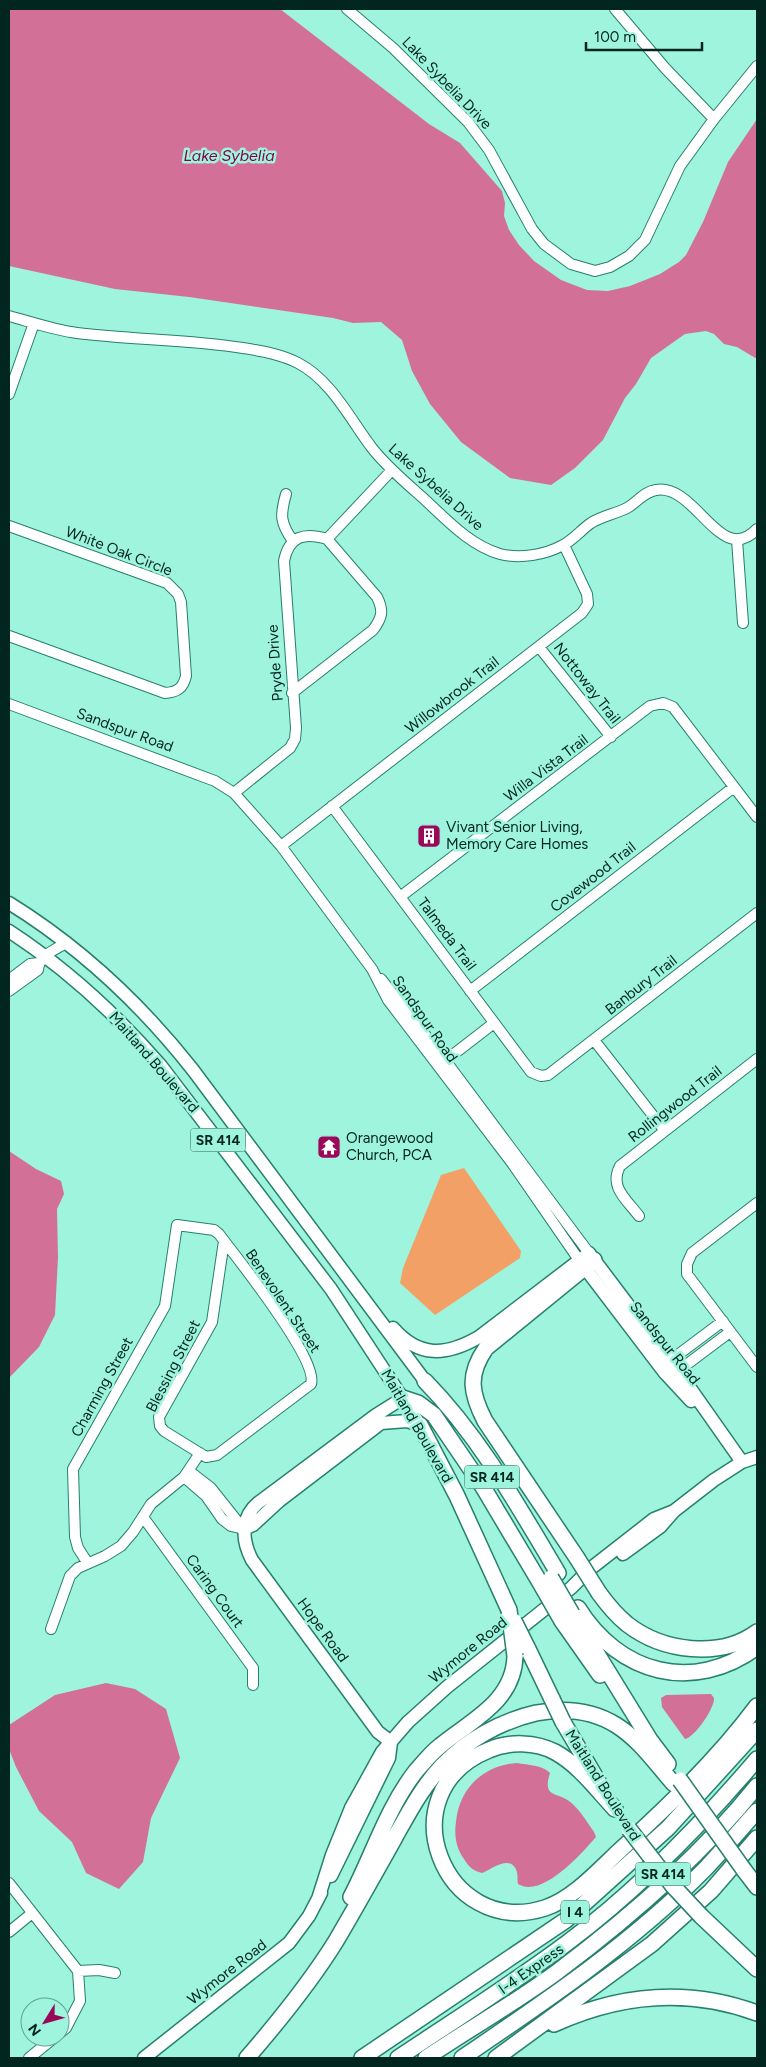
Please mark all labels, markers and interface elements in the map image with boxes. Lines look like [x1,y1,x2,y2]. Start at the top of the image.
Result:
scale bar [586,20,702,52]
text: 100 m [594,28,636,46]
street label: Lake Sybelia Drive [398,33,496,133]
water label: Lake Sybelia [183,146,275,165]
street label: Lake Sybelia Drive [385,440,487,534]
street label: White Oak Circle [63,522,175,580]
street label: Pryde Drive [263,624,287,702]
street label: Nottoway Trail [550,639,624,727]
street label: Willowbrook Trail [402,653,502,737]
street label: Sandspur Road [74,704,176,756]
street label: Willa Vista Trail [500,730,592,806]
place label: Vivant Senior Living, Memory Care Homes [446,818,588,853]
building icon: Vivant Senior Living, Memory Care Homes [416,823,442,849]
street label: Covewood Trail [547,838,639,916]
street label: Talmeda Trail [414,894,480,974]
street label: Banbury Trail [602,951,680,1019]
street label: Sandspur Road [389,972,461,1066]
street label: Maitland Boulevard [105,1008,203,1116]
street label: Rollingwood Trail [625,1062,725,1146]
road number: SR 414 [190,1128,246,1152]
place label: Orangewood Church, PCA [346,1129,433,1164]
temple icon: Orangewood Church, PCA [316,1134,342,1160]
street label: Benevolent Street [242,1246,325,1357]
street label: Sandspur Road [626,1298,704,1388]
street label: Blessing Street [142,1317,204,1415]
street label: Charming Street [67,1334,137,1440]
street label: Maitland Boulevard [377,1366,457,1486]
road number: SR 414 [464,1465,520,1488]
street label: Caring Court [182,1551,248,1632]
street label: Hope Road [294,1594,352,1666]
street label: Wymore Road [425,1613,511,1687]
street label: Maitland Boulevard [561,1726,645,1844]
road number: SR 414 [636,1862,690,1886]
road number: I 4 [561,1900,589,1924]
street label: Wymore Road [184,1936,270,2008]
street label: I-4 Express [495,1940,567,1998]
north arrow [20,1997,70,2047]
text: N [25,2020,45,2039]

